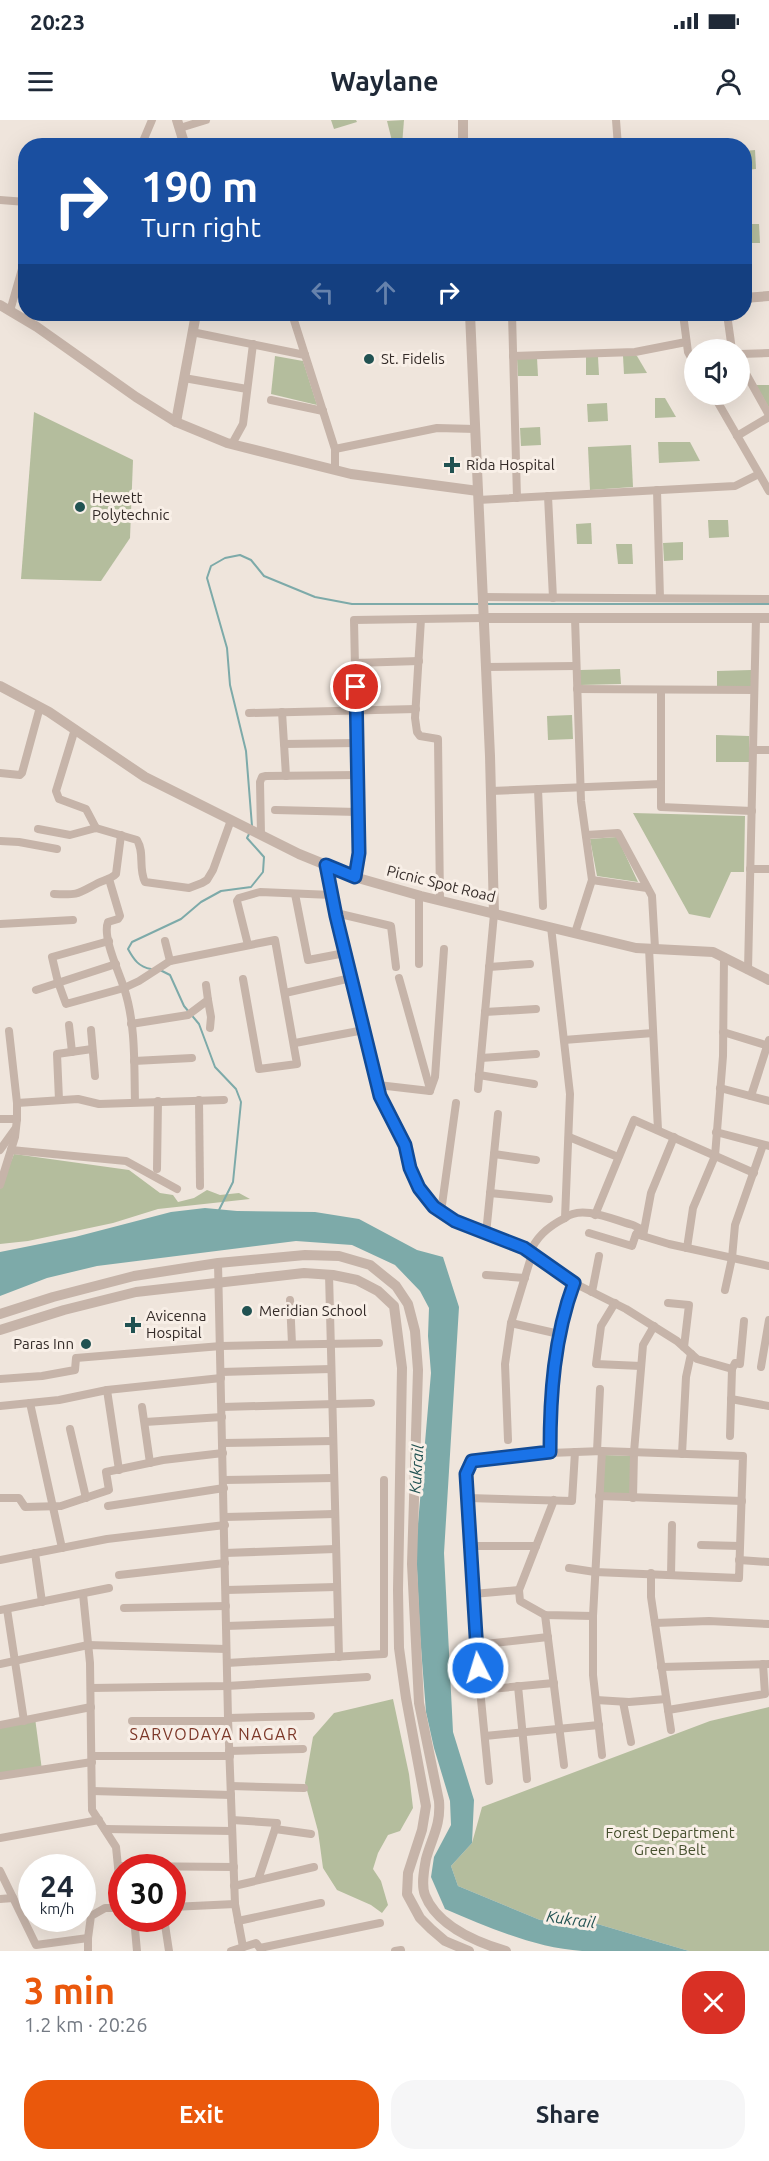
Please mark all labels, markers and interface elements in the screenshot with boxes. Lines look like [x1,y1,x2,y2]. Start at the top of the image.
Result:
text: 20:23 [30,9,85,34]
icon: menu [24,65,57,98]
icon: person [712,65,745,98]
text: Waylane [331,66,438,96]
icon: right [42,162,120,240]
text: 190 m [141,163,258,210]
text: Turn right [141,212,261,242]
icon: left [306,276,339,309]
icon: ahead [369,276,402,309]
icon: right [432,276,465,309]
map controls [684,339,750,405]
button: sound [684,339,750,405]
place label: St. Fidelis [381,350,445,367]
marker: St. Fidelis [362,352,376,366]
marker: Rida Hospital [443,456,461,474]
place label: Rida Hospital [466,456,555,473]
place label: Hewett Polytechnic [92,489,170,523]
marker: Hewett Polytechnic [73,500,87,514]
pin [330,661,381,712]
icon: arrive [339,670,372,703]
street label: Picnic Spot Road [385,862,497,905]
place label: Meridian School [259,1302,367,1319]
marker: Meridian School [240,1304,254,1318]
place label: Avicenna Hospital [146,1307,207,1341]
marker: Avicenna Hospital [124,1316,142,1334]
place label: Paras Inn [13,1335,74,1352]
marker: Paras Inn [79,1337,93,1351]
water label: Kukrail [405,1443,427,1494]
position arrow [446,1636,510,1700]
district label: SARVODAYA NAGAR [130,1725,298,1743]
park label: Forest Department Green Belt [605,1824,735,1858]
speed limit sign: 30 [108,1854,186,1932]
text: 24 [40,1869,74,1903]
text: km/h [40,1900,74,1917]
water label: Kukrail [545,1907,597,1931]
text: 3 min [24,1970,115,2011]
button: close [682,1971,745,2034]
text: 1.2 km · 20:26 [24,2013,148,2036]
button: Exit [24,2080,379,2149]
button: Share [391,2080,745,2149]

